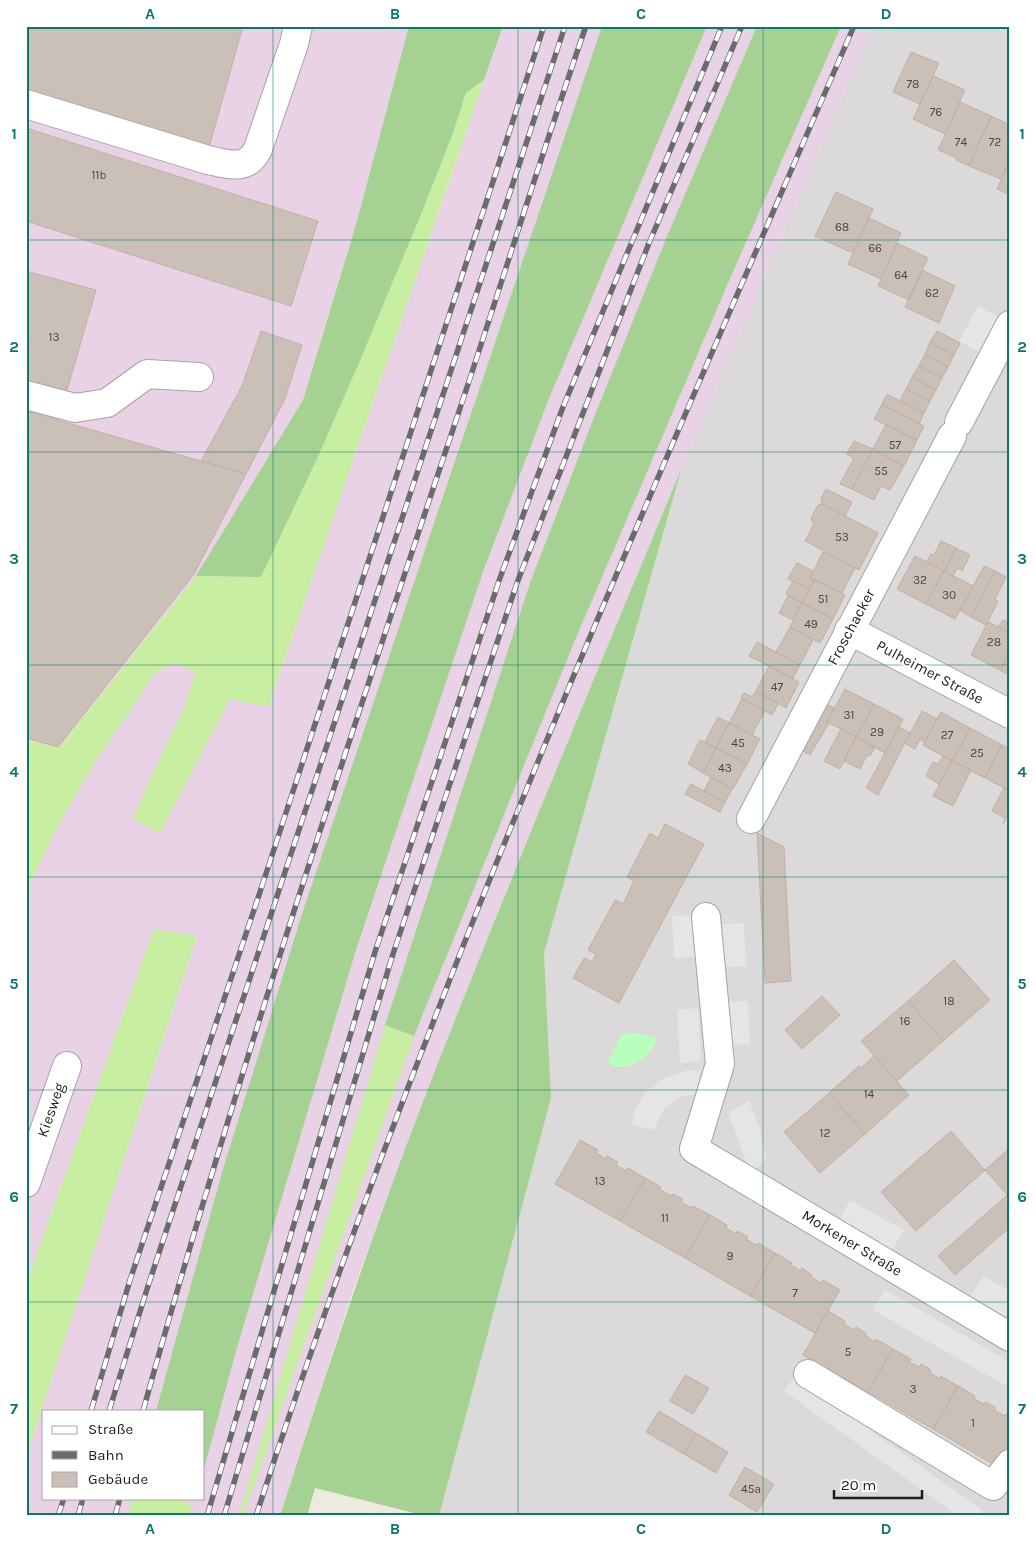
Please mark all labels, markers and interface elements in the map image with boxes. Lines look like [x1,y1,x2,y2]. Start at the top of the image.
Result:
text: A [145,4,155,23]
text: B [390,4,400,23]
text: C [636,4,646,23]
text: D [881,4,892,23]
house number: 78 [906,77,920,91]
house number: 76 [930,105,942,119]
text: 1 [11,124,17,143]
text: 1 [1019,124,1025,143]
house number: 74 [955,135,967,149]
house number: 72 [989,135,1001,149]
house number: 11b [91,168,107,182]
house number: 68 [835,220,849,234]
house number: 66 [868,241,882,255]
house number: 64 [894,268,908,282]
house number: 62 [925,286,939,300]
house number: 13 [48,330,60,344]
text: 2 [9,337,19,356]
text: 2 [1017,337,1027,356]
house number: 57 [889,438,902,452]
house number: 55 [874,464,888,478]
house number: 53 [835,530,849,544]
text: 3 [9,549,19,568]
text: 3 [1017,549,1027,568]
house number: 32 [913,573,927,587]
street label: Froschacker [823,585,879,668]
house number: 30 [942,588,956,602]
house number: 51 [818,592,828,606]
house number: 49 [804,617,818,631]
house number: 28 [987,635,1001,649]
street label: Pulheimer Straße [873,636,987,708]
house number: 47 [771,680,784,694]
house number: 31 [843,708,855,722]
house number: 29 [870,725,884,739]
house number: 27 [941,728,954,742]
house number: 45 [731,736,745,750]
house number: 25 [970,746,984,760]
house number: 43 [718,761,732,775]
text: 4 [9,762,19,781]
text: 4 [1017,762,1027,781]
text: 5 [9,974,19,993]
text: 5 [1017,974,1027,993]
house number: 18 [943,994,955,1008]
house number: 16 [900,1014,911,1028]
street label: Kiesweg [33,1080,69,1140]
house number: 14 [864,1087,875,1101]
house number: 12 [820,1126,831,1140]
house number: 13 [594,1174,606,1188]
text: 6 [9,1187,19,1206]
text: 6 [1017,1187,1027,1206]
street label: Morkener Straße [799,1206,905,1280]
house number: 11 [661,1211,669,1225]
house number: 9 [727,1249,734,1263]
house number: 7 [792,1286,798,1300]
house number: 5 [845,1345,852,1359]
house number: 3 [909,1382,917,1396]
text: 7 [10,1399,18,1418]
text: 7 [1018,1399,1026,1418]
legend [42,1410,205,1500]
house number: 1 [971,1416,975,1430]
text: Straße [88,1420,133,1438]
text: Bahn [88,1446,124,1464]
scale bar [834,1467,921,1499]
text: Gebäude [88,1470,148,1488]
text: 20 m [841,1476,876,1494]
house number: 45a [741,1482,761,1496]
text: A [145,1519,155,1538]
text: B [390,1519,400,1538]
text: C [636,1519,646,1538]
text: D [881,1519,892,1538]

